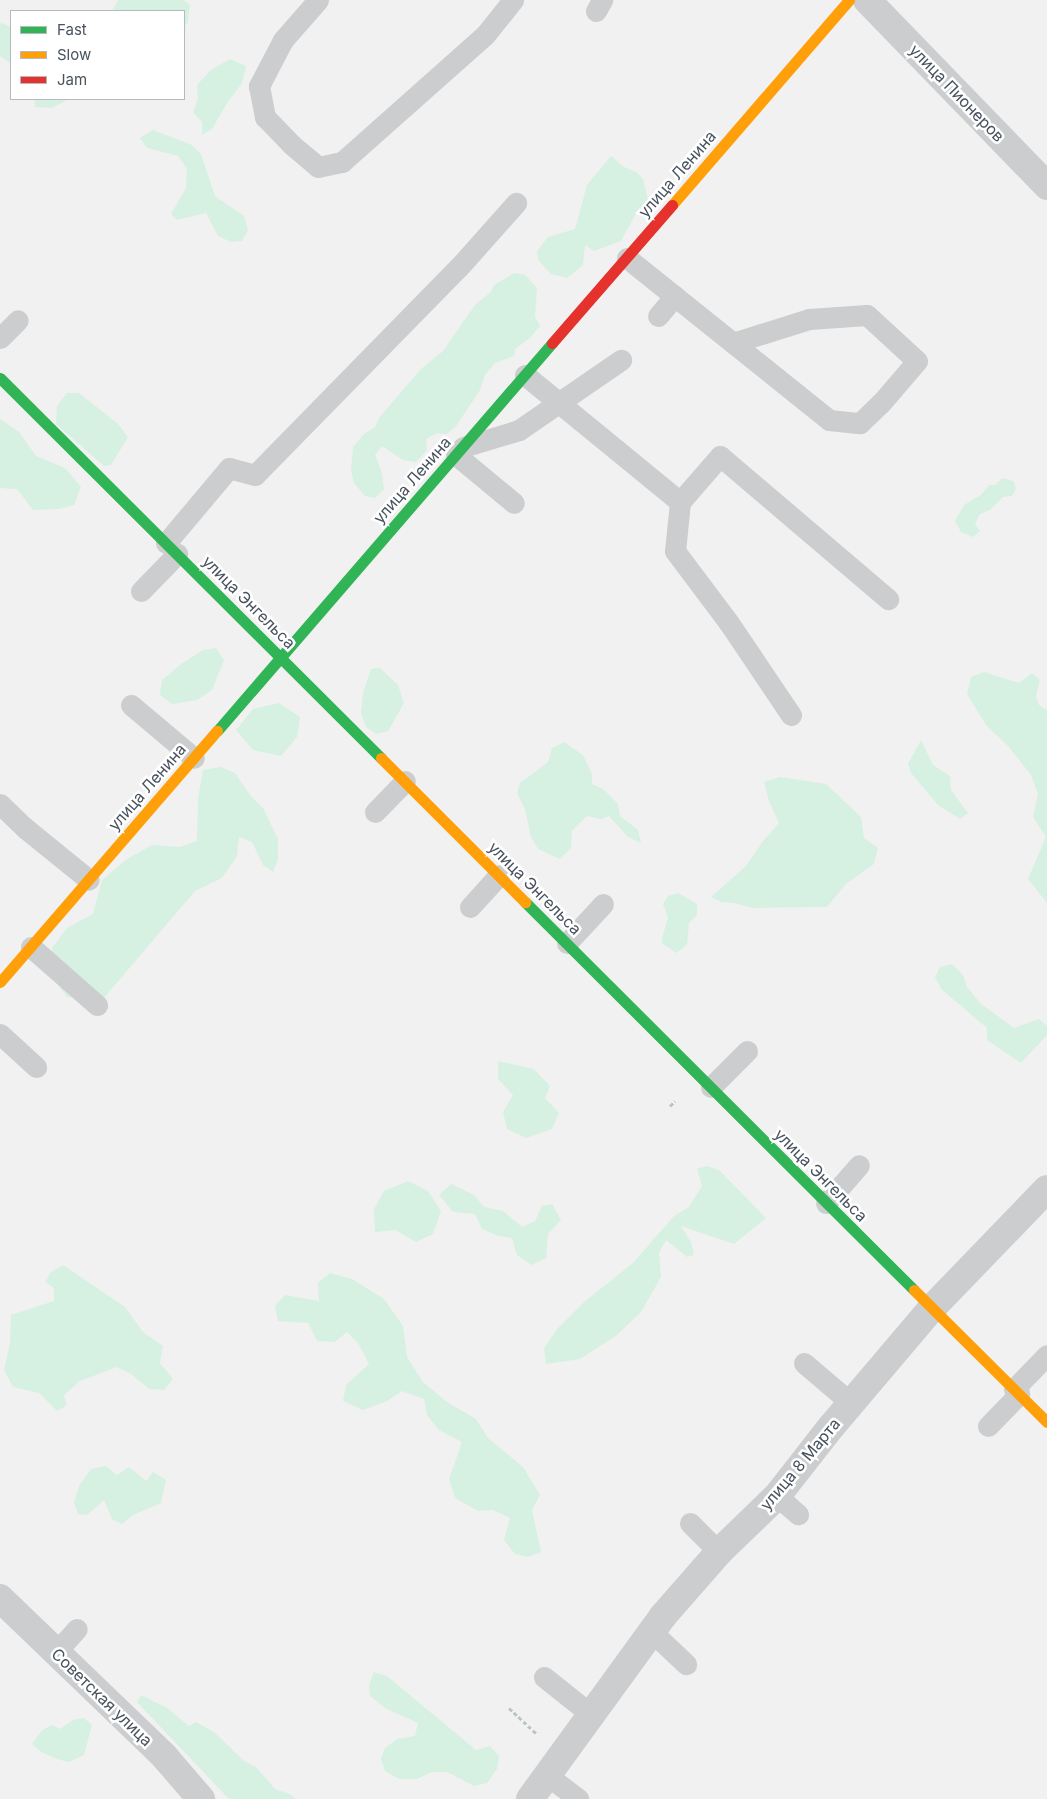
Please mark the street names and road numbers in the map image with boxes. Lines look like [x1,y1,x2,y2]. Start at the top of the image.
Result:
street label: улица Пионеров [906,40,1008,146]
street label: улица Ленина [634,127,720,221]
street label: улица Ленина [369,433,455,527]
street label: улица Энгельса [199,552,299,652]
street label: улица Ленина [104,740,190,834]
street label: улица Энгельса [485,838,585,938]
street label: улица Энгельса [771,1125,871,1225]
street label: улица 8 Марта [756,1414,844,1514]
street label: Советская улица [48,1644,156,1750]

